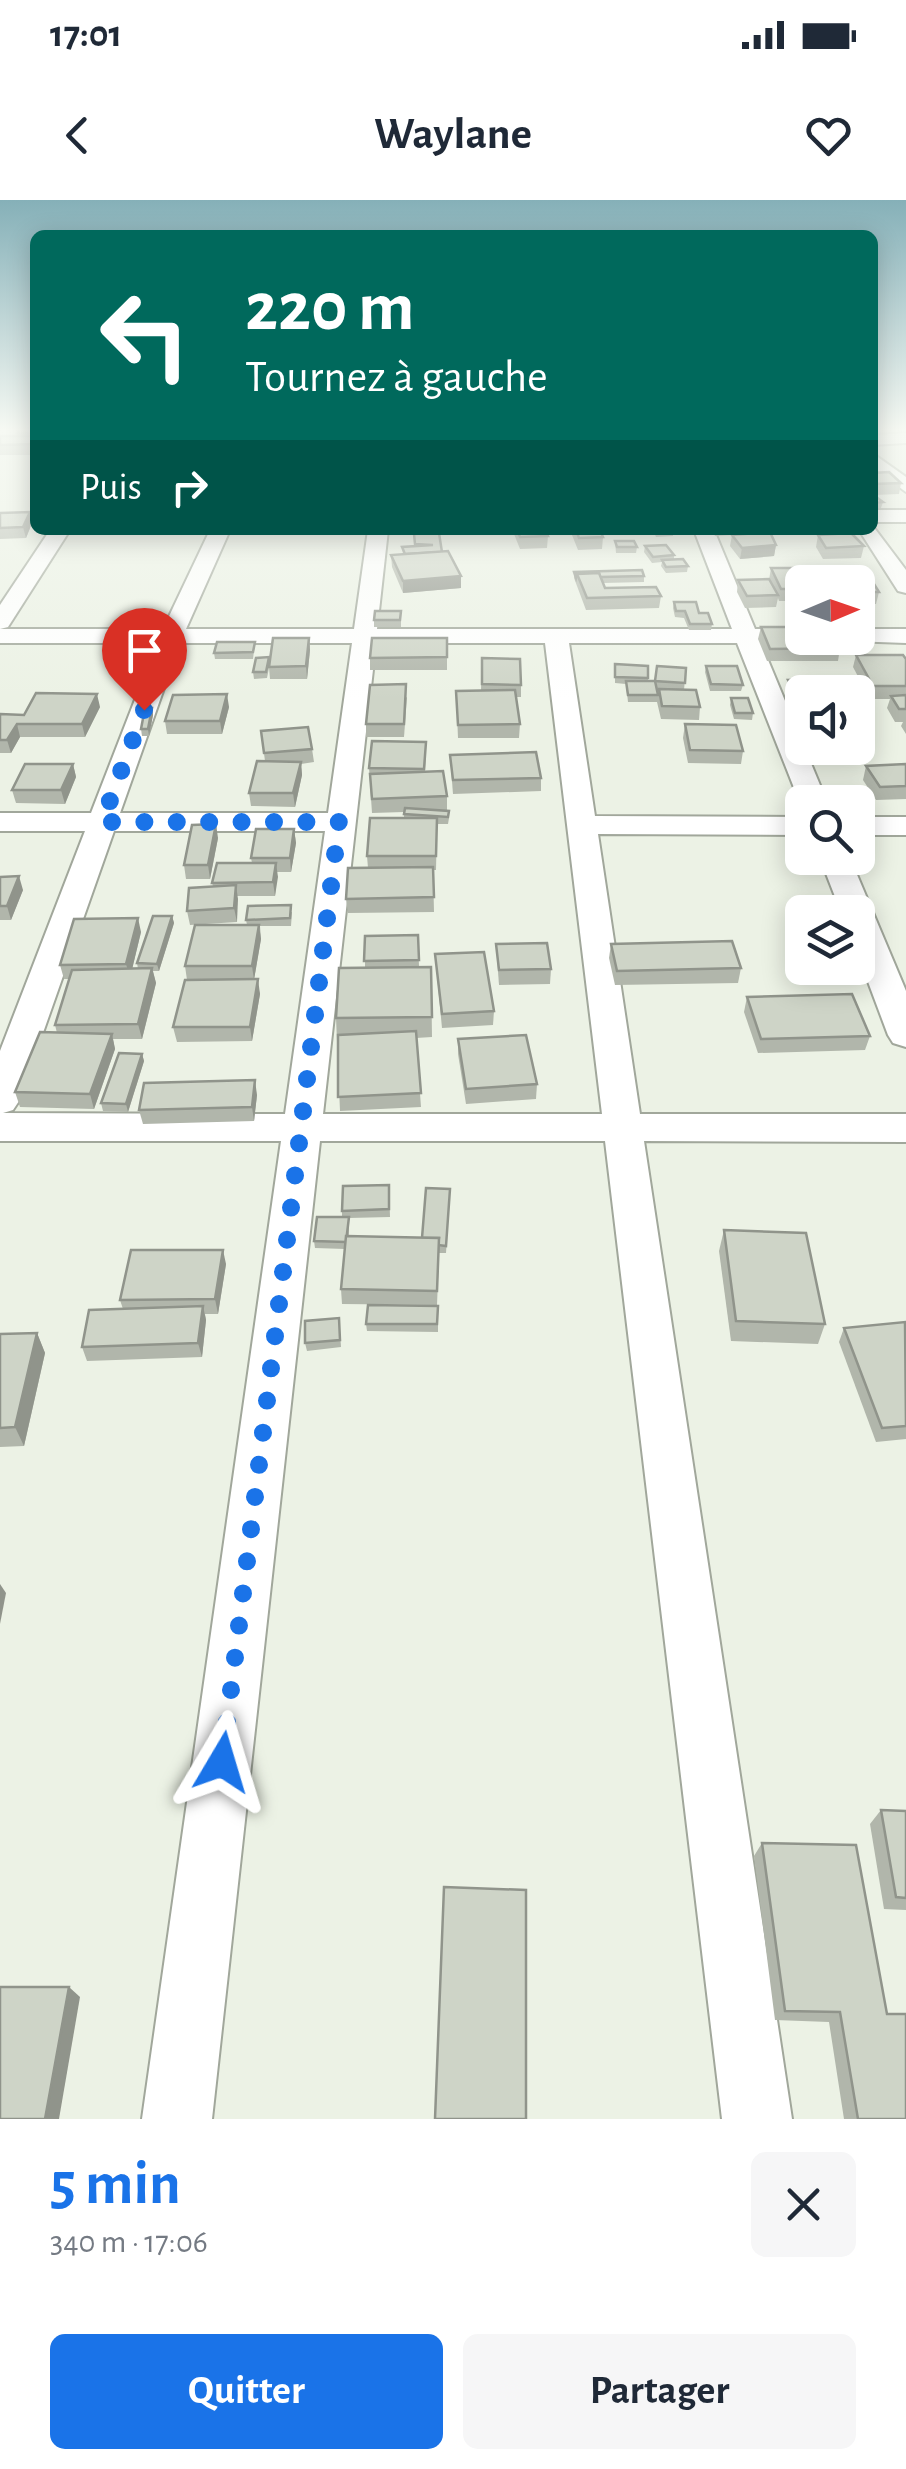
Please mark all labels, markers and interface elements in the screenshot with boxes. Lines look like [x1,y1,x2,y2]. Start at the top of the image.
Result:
text: 17:01 [50,16,122,54]
icon: back [50,108,105,163]
icon: heart [801,108,856,163]
text: Waylane [374,112,532,157]
icon: left [80,270,210,400]
text: 220 m [245,273,414,343]
text: Tournez à gauche [245,355,548,400]
icon: right [162,460,217,515]
text: Puis [80,469,142,507]
north arrow [785,565,875,655]
map controls [785,565,875,985]
pin [102,608,187,711]
icon: arrive [117,623,172,678]
button: sound [785,675,875,765]
button: search [785,785,875,875]
button: layers [785,895,875,985]
position arrow [170,1710,274,1814]
button: close [751,2152,856,2257]
text: 5 min [50,2155,181,2215]
text: 340 m · 17:06 [50,2226,208,2258]
button: Quitter [50,2334,443,2449]
button: Partager [463,2334,856,2449]

